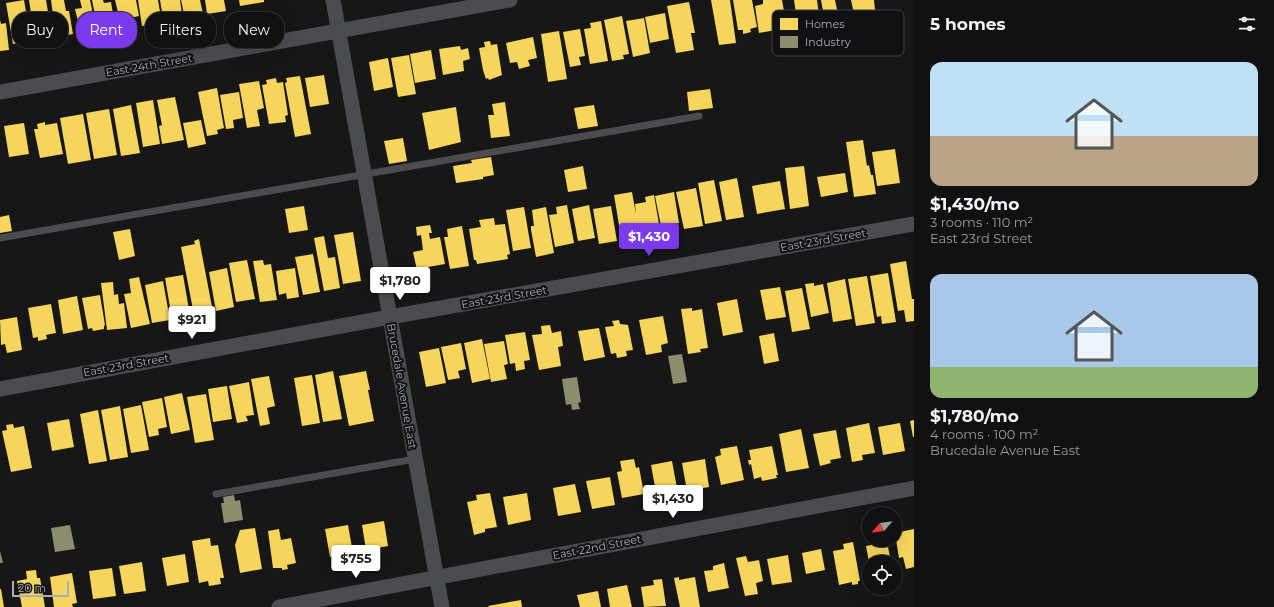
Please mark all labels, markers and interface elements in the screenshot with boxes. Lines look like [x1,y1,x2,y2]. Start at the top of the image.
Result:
legend [772,10,904,56]
chip: Buy [12,12,68,48]
chip: Rent [76,12,137,48]
chip: Filters [145,12,216,48]
chip: New [224,12,284,48]
icon: filters [1236,13,1258,35]
text: 5 homes [930,14,1006,34]
text: Homes [805,17,845,31]
text: Industry [805,35,851,49]
street label: East 24th Street [105,50,194,80]
icon: home [1058,88,1130,160]
text: $1,430/mo [930,194,1019,214]
text: 3 rooms · 110 m² [930,214,1033,230]
pin: $1,430 [616,223,682,257]
street label: East 23rd Street [779,225,867,254]
text: $1,430 [628,228,670,244]
text: East 23rd Street [930,230,1033,246]
pin: $1,780 [367,267,433,301]
text: $1,780 [379,272,421,288]
street label: East 23rd Street [460,282,548,311]
icon: home [1058,300,1130,372]
pin: $921 [168,306,216,340]
text: $921 [177,311,207,327]
street label: Brucedale Avenue East [384,322,420,450]
street label: East 23rd Street [82,350,170,379]
text: $1,780/mo [930,406,1019,426]
text: 4 rooms · 100 m² [930,426,1038,442]
text: Brucedale Avenue East [930,442,1080,458]
pin: $1,430 [640,485,706,519]
text: $1,430 [652,490,694,506]
north arrow [862,507,902,547]
map controls [862,507,902,595]
street label: East 22nd Street [551,531,643,562]
pin: $755 [332,545,380,579]
text: $755 [340,550,372,566]
button: locate [862,555,902,595]
scale bar [12,579,69,598]
text: 20 m [18,581,46,595]

